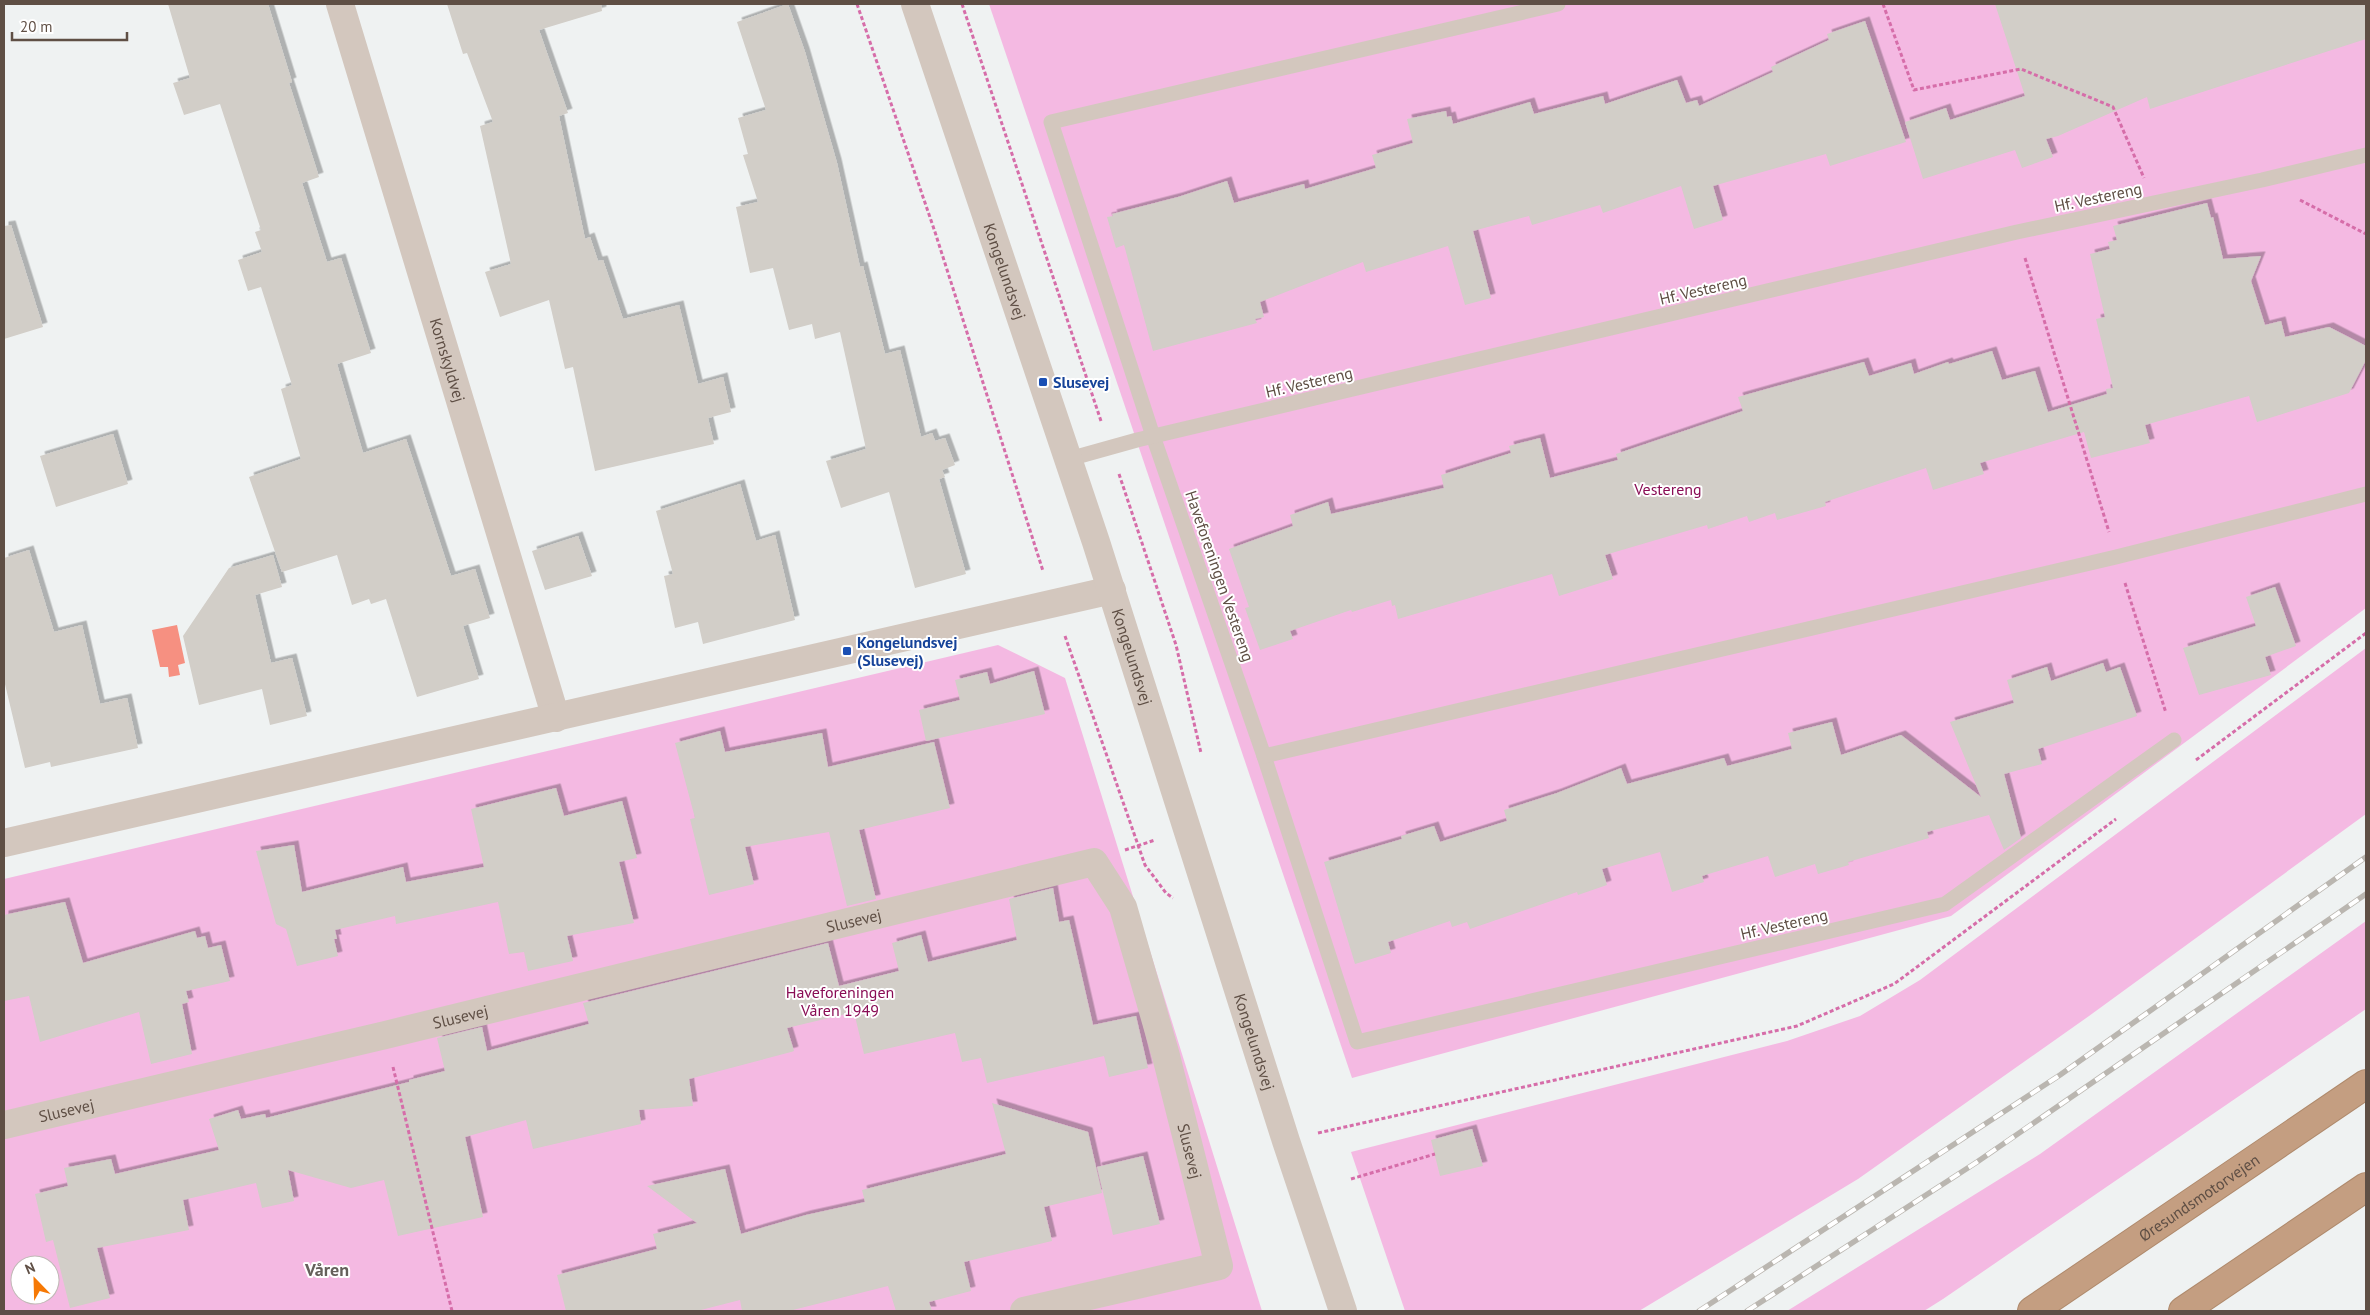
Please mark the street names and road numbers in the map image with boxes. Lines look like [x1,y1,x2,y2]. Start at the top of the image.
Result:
street label: Hf. Vestereng [2053,178,2143,216]
street label: Kongelundsvej [979,220,1030,322]
street label: Hf. Vestereng [1658,269,1748,309]
street label: Kornskyldvej [426,316,470,405]
street label: Hf. Vestereng [1264,362,1354,402]
street label: Haveforeningen Vestereng [1181,488,1259,664]
street label: Kongelundsvej [1108,606,1157,708]
street label: Slusevej [824,904,883,937]
street label: Hf. Vestereng [1739,904,1829,944]
street label: Kongelundsvej [1230,991,1279,1093]
street label: Slusevej [431,1000,490,1033]
street label: Slusevej [37,1094,96,1126]
street label: Slusevej [1173,1121,1207,1181]
street label: Øresundsmotorvejen [2135,1149,2263,1246]

